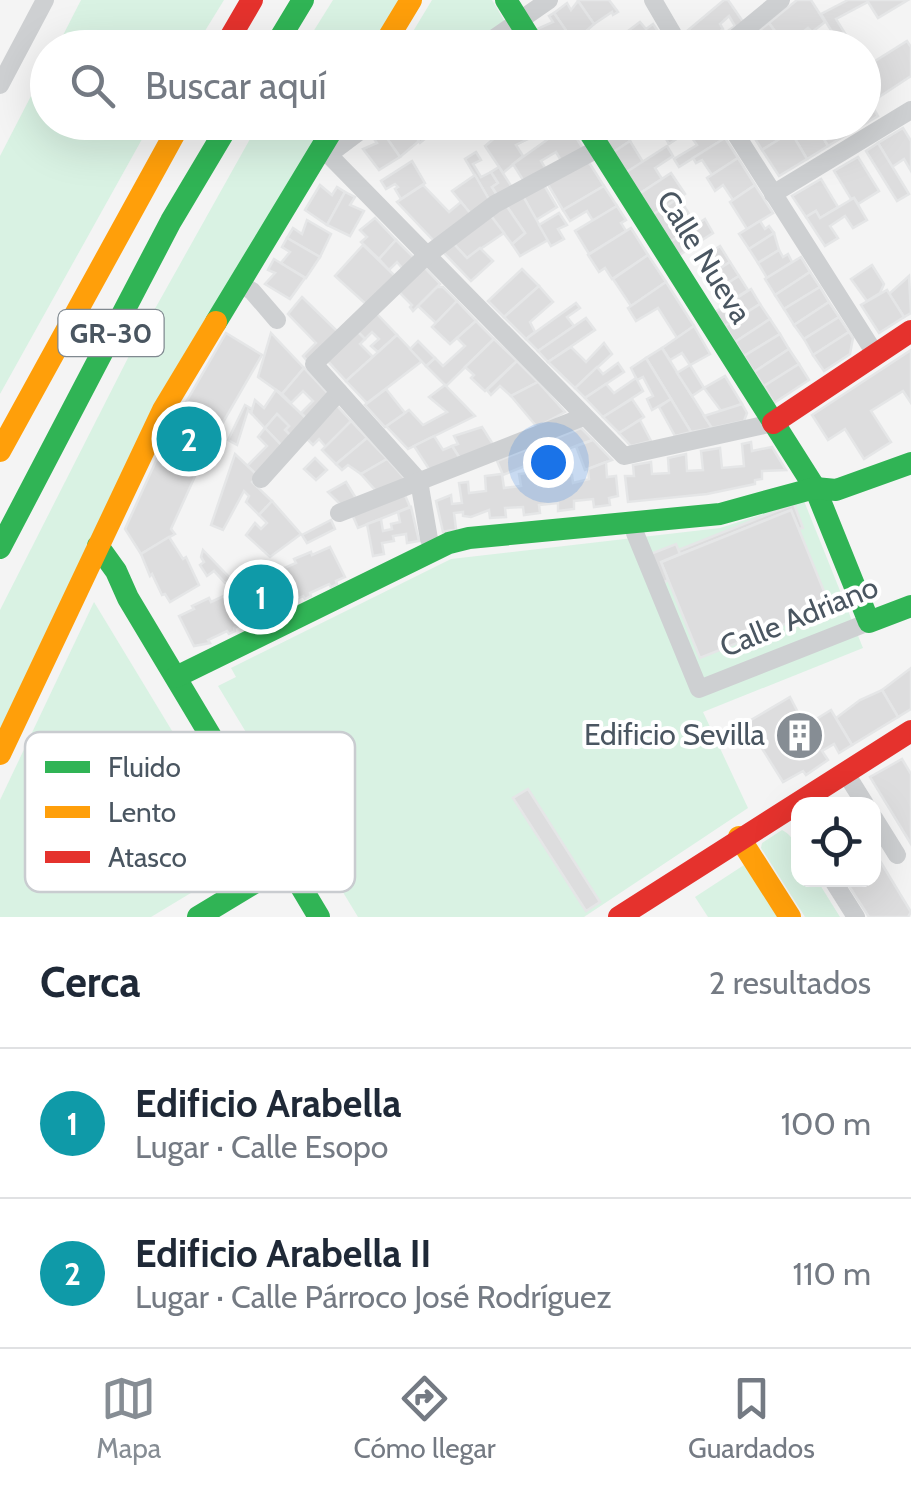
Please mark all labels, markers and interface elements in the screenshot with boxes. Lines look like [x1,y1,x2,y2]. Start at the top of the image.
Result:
search box [30,30,881,140]
icon: search [65,58,120,113]
text: Buscar aquí [145,62,327,109]
street label: Calle Nueva [649,183,760,331]
road number: GR-30 [58,310,164,356]
pin: 2 [156,402,222,476]
your location [523,437,574,488]
pin: 1 [228,560,294,634]
street label: Calle Adriano [714,568,883,665]
building icon: Edificio Sevilla [774,709,826,761]
place label: Edificio Sevilla [584,716,766,753]
legend [25,732,355,892]
text: Fluido [108,750,181,784]
text: Lento [108,795,176,829]
map controls [791,797,881,887]
button: locate [791,797,881,887]
text: Atasco [108,840,187,874]
text: Cerca [40,956,140,1008]
text: 2 resultados [709,963,871,1002]
text: Edificio Arabella [135,1080,401,1127]
text: 1 [67,1104,78,1143]
text: 100 m [781,1104,871,1143]
text: Lugar · Calle Esopo [135,1127,388,1166]
text: Edificio Arabella II [135,1230,431,1277]
text: 2 [64,1254,81,1293]
text: 110 m [793,1254,871,1293]
text: Lugar · Calle Párroco José Rodríguez [135,1277,612,1316]
tab: Mapa [96,1371,161,1465]
tab: Cómo llegar [354,1371,496,1465]
tab: Guardados [688,1371,815,1465]

